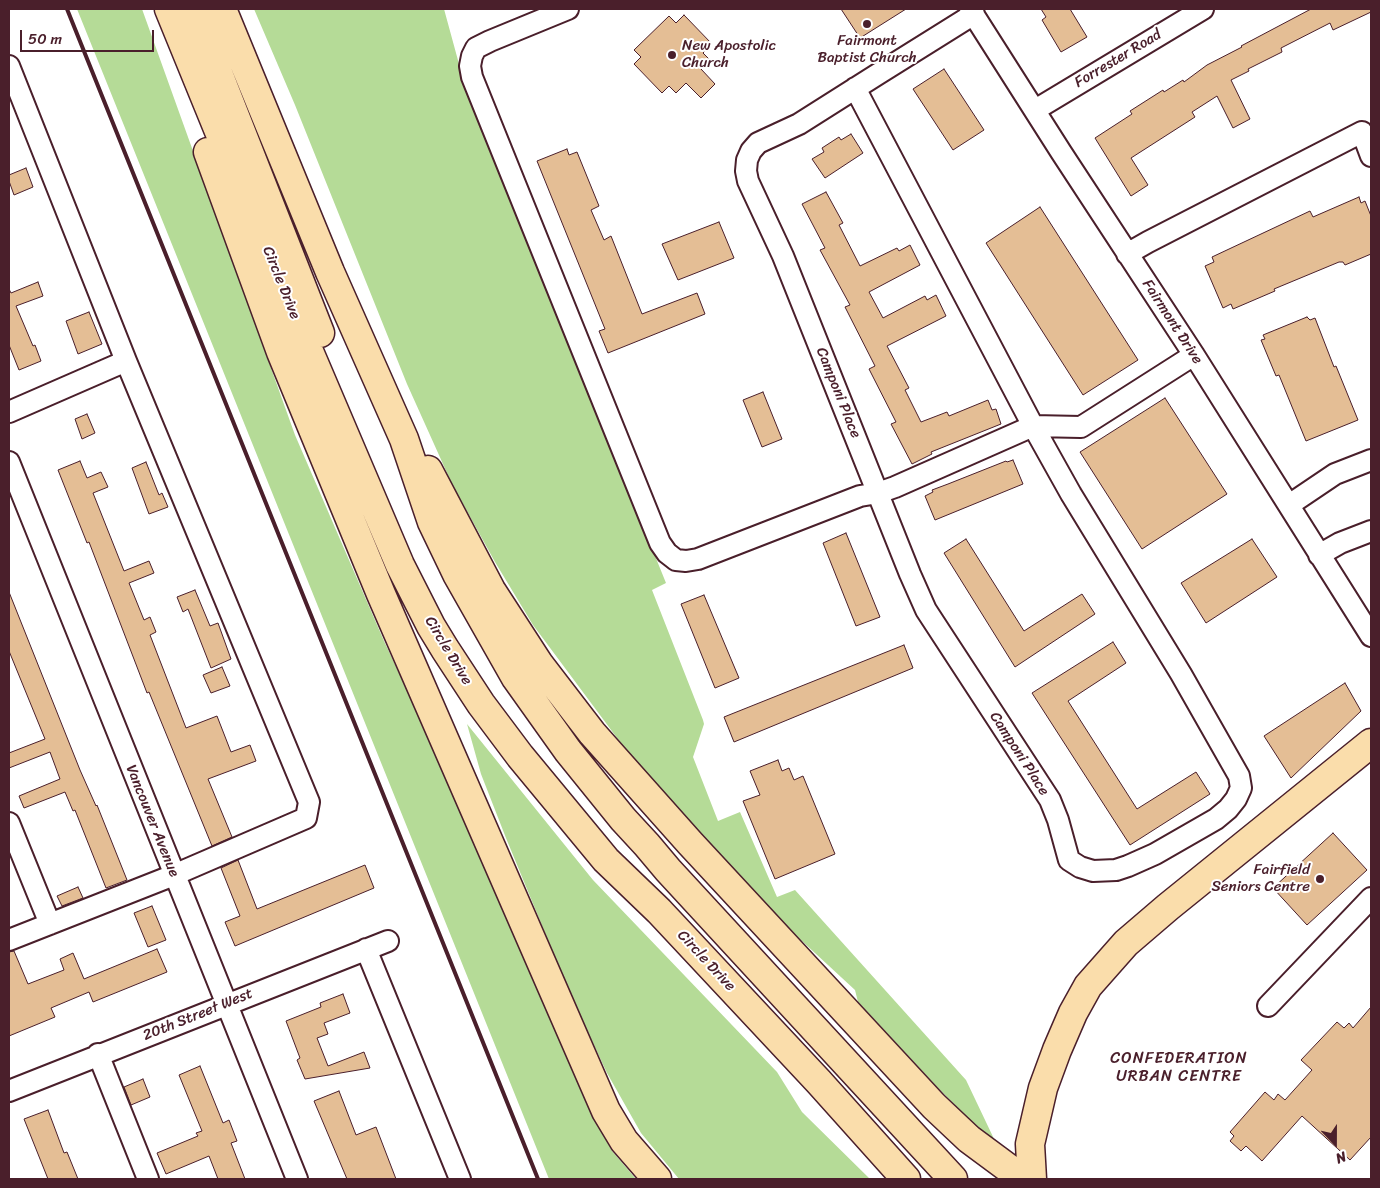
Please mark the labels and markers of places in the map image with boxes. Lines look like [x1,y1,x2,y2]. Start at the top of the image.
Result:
marker: Fairmont Baptist Church [861,18,873,30]
place label: Fairmont Baptist Church [818,32,916,67]
place label: New Apostolic Church [682,37,776,72]
marker: New Apostolic Church [666,49,678,61]
place label: Fairfield Seniors Centre [1211,861,1310,896]
marker: Fairfield Seniors Centre [1314,873,1326,885]

